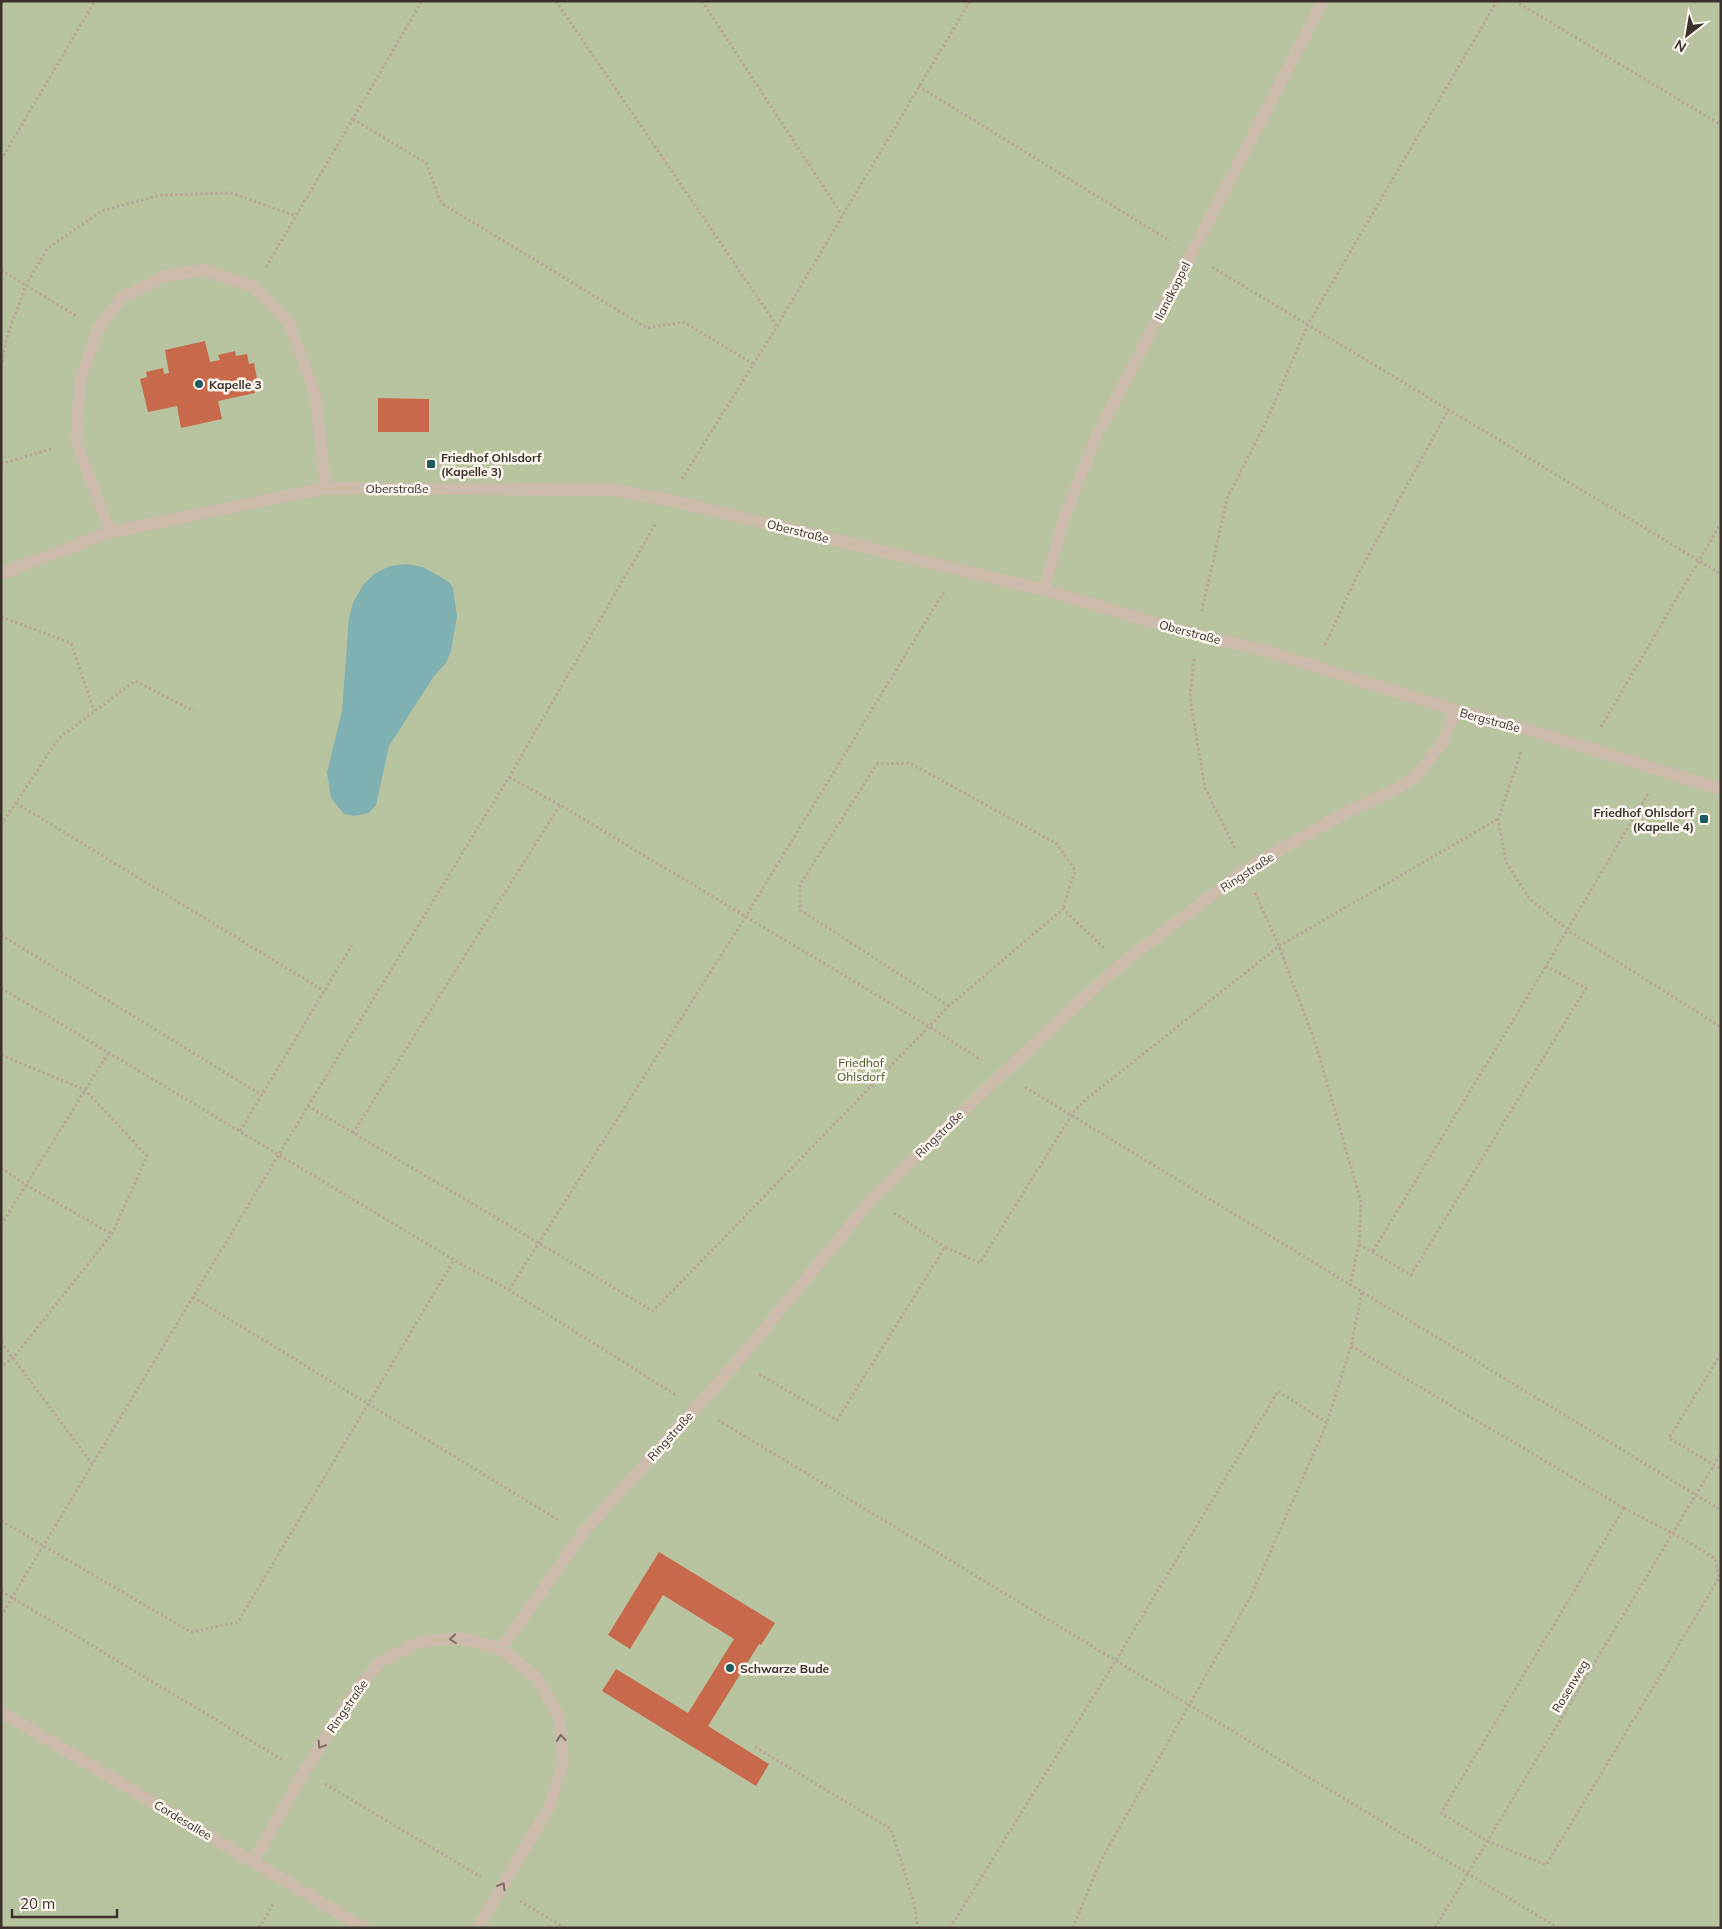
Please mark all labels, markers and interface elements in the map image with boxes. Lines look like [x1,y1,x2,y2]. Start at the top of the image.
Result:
north arrow [1662,10,1712,60]
text: N [1671,36,1689,57]
street label: Ilandkoppel [1151,259,1193,323]
place label: Kapelle 3 [209,377,262,392]
marker: Kapelle 3 [193,378,205,390]
place label: Friedhof Ohlsdorf (Kapelle 3) [441,450,542,479]
marker: Friedhof Ohlsdorf (Kapelle 3) [425,458,437,470]
street label: Oberstraße [365,481,429,496]
street label: Oberstraße [766,516,830,546]
street label: Oberstraße [1158,617,1222,647]
street label: Bergstraße [1458,705,1522,735]
place label: Friedhof Ohlsdorf (Kapelle 4) [1594,805,1695,834]
marker: Friedhof Ohlsdorf (Kapelle 4) [1698,813,1710,825]
street label: Ringstraße [1217,849,1277,895]
park label: Friedhof Ohlsdorf [837,1055,886,1084]
street label: Ringstraße [912,1107,966,1161]
street label: Ringstraße [644,1408,696,1464]
one-way arrow [448,1633,456,1644]
street label: Rosenweg [1548,1657,1592,1715]
place label: Schwarze Bude [740,1661,830,1676]
marker: Schwarze Bude [724,1662,736,1674]
street label: Ringstraße [323,1677,371,1735]
one-way arrow [556,1734,567,1742]
one-way arrow [317,1740,327,1749]
street label: Cordesallee [151,1797,215,1843]
one-way arrow [496,1882,506,1891]
scale bar [12,1886,118,1918]
text: 20 m [20,1894,55,1913]

